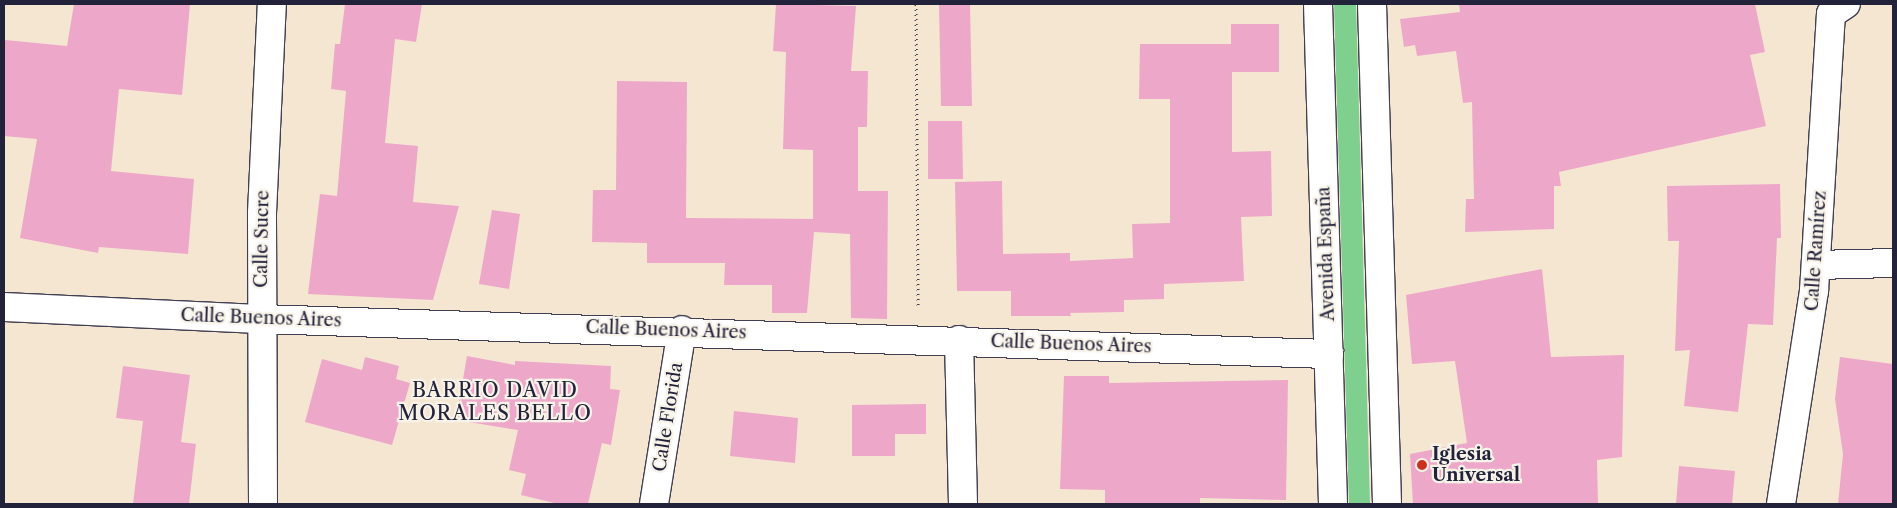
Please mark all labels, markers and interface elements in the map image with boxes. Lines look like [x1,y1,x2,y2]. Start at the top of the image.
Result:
street label: Avenida España [1313,186,1339,322]
street label: Calle Sucre [250,190,274,288]
street label: Calle Ramírez [1801,190,1831,312]
street label: Calle Buenos Aires [180,304,342,332]
street label: Calle Buenos Aires [585,316,747,344]
street label: Calle Buenos Aires [990,330,1152,358]
street label: Calle Florida [649,361,687,473]
district label: BARRIO DAVID MORALES BELLO [397,379,593,426]
place label: Iglesia Universal [1432,444,1520,486]
marker: Iglesia Universal [1416,459,1428,471]

